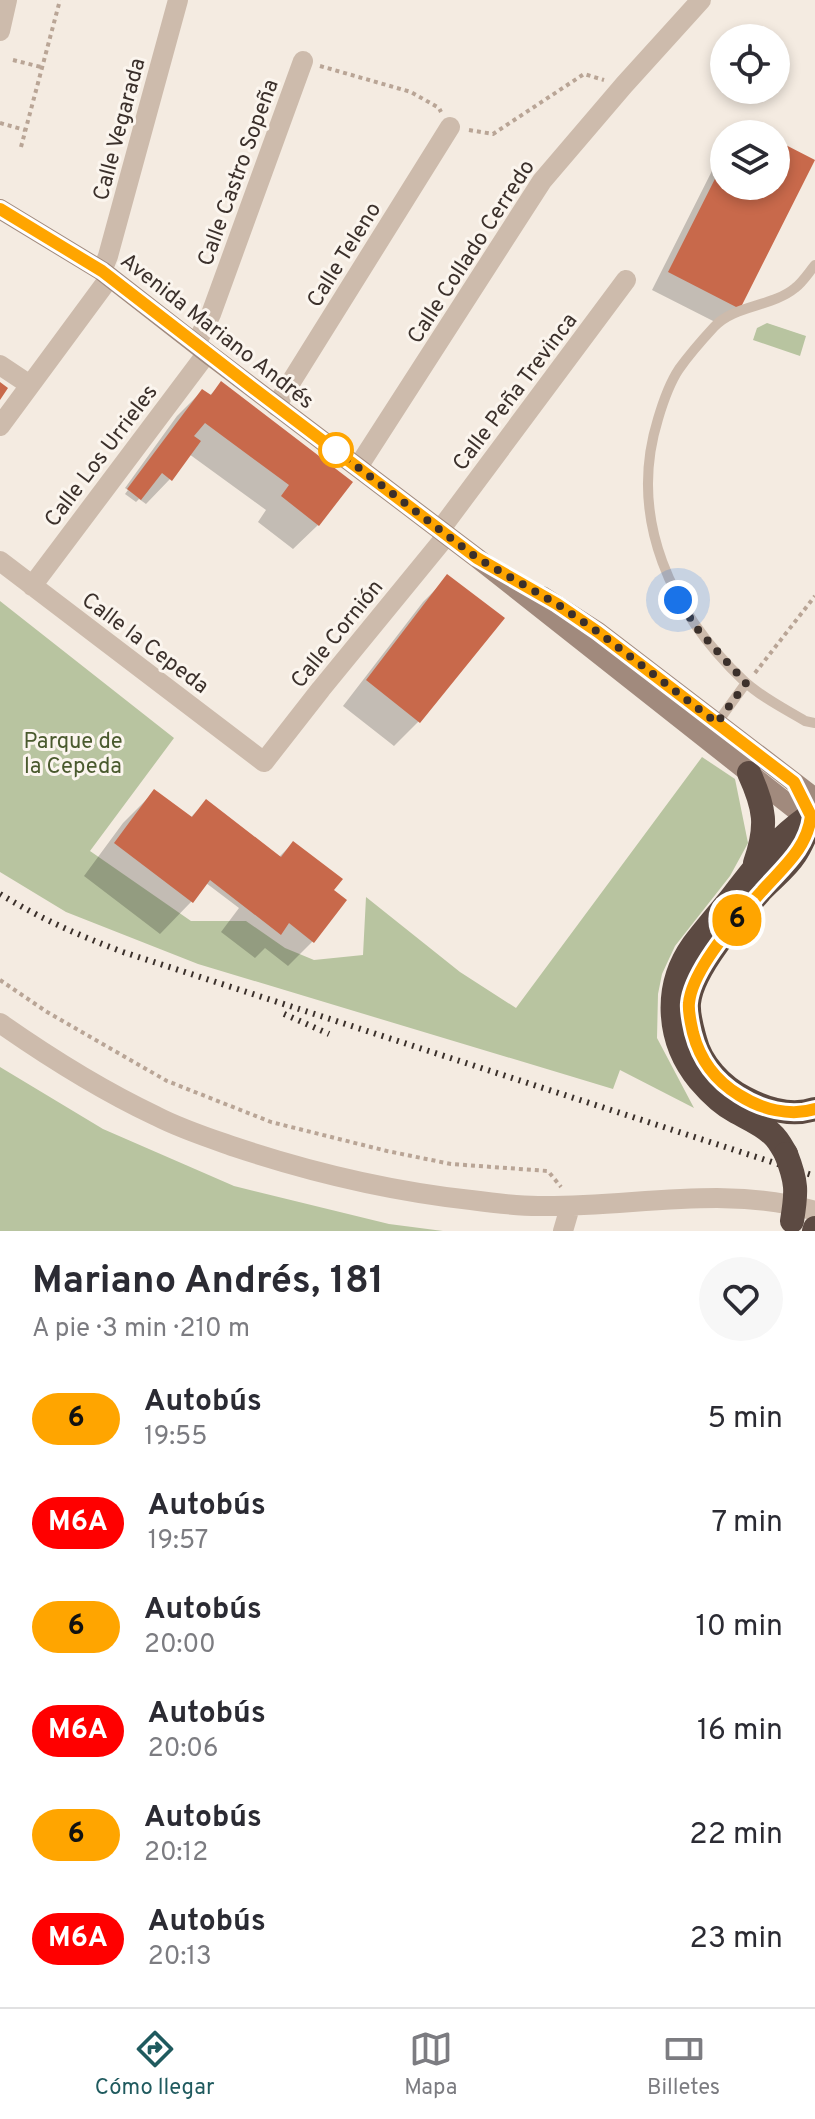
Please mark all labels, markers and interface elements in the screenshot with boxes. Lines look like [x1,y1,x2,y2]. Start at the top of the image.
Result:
map controls [710,24,790,200]
button: locate [710,24,790,104]
street label: Calle Vegarada [88,55,152,204]
street label: Calle Castro Sopeña [193,76,286,270]
button: layers [710,120,790,200]
street label: Calle Collado Cerredo [403,155,542,349]
street label: Calle Teleno [302,198,388,313]
street label: Avenida Mariano Andrés [114,248,319,416]
street label: Calle Peña Trevinca [448,308,584,477]
street label: Calle Los Urrieles [40,380,164,533]
unlabelled marker [319,433,353,467]
street label: Calle Cornión [286,575,390,694]
your location [658,580,698,620]
street label: Calle la Cepeda [76,587,213,701]
park label: Parque de la Cepeda [23,729,123,781]
line badge: 6 [711,894,763,946]
text: 6 [728,902,746,938]
button: heart [699,1257,783,1341]
text: Mariano Andrés, 181 [32,1258,384,1307]
text: A pie · 3 min · 210 m [32,1313,250,1346]
text: Autobús [144,1384,262,1421]
text: 6 [67,1401,85,1437]
text: 5 min [707,1401,783,1438]
text: 19:55 [144,1421,207,1454]
text: Autobús [148,1488,266,1525]
text: M6A [48,1505,108,1541]
text: 7 min [712,1505,783,1542]
text: 19:57 [148,1525,208,1558]
text: Autobús [144,1592,262,1629]
text: 6 [67,1609,85,1645]
text: 10 min [696,1609,783,1646]
text: 20:00 [144,1629,216,1662]
text: Autobús [148,1696,266,1733]
text: M6A [48,1713,108,1749]
text: 16 min [697,1713,783,1750]
text: 20:06 [148,1733,219,1766]
text: Autobús [144,1800,262,1837]
text: 6 [67,1817,85,1853]
text: 22 min [689,1817,783,1854]
text: 20:12 [144,1837,208,1870]
text: Autobús [148,1904,266,1941]
text: M6A [48,1921,108,1957]
text: 23 min [690,1921,783,1958]
text: 20:13 [148,1941,212,1974]
tab: Cómo llegar [95,2027,215,2102]
tab: Mapa [404,2027,457,2102]
tab: Billetes [647,2027,720,2102]

